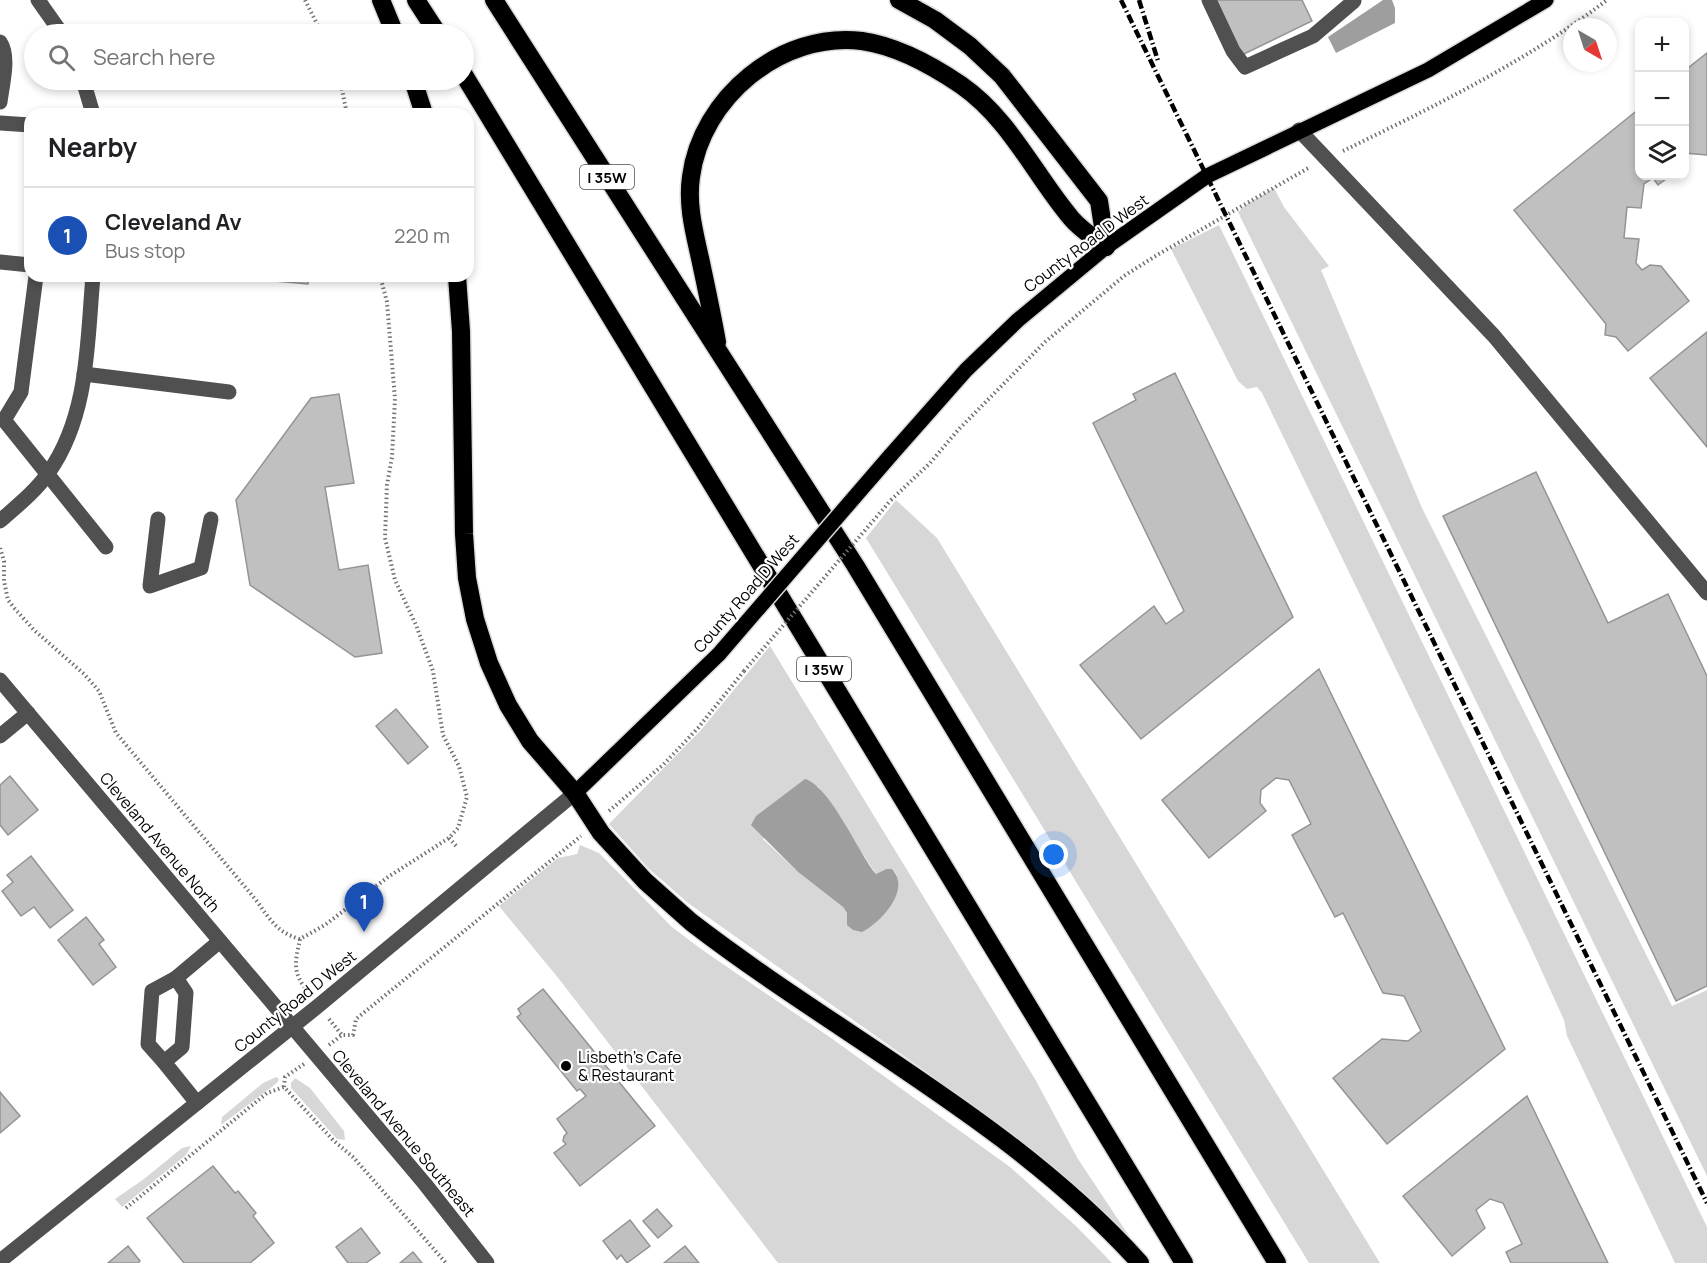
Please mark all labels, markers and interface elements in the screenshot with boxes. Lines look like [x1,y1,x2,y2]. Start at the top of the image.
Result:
north arrow [1563,18,1617,72]
map controls [1635,18,1689,180]
button: + [1635,18,1689,72]
search box [24,24,474,90]
icon: search [45,41,78,74]
text: Search here [93,42,215,72]
button: − [1635,72,1689,126]
button: layers [1635,126,1689,180]
text: Nearby [48,129,137,165]
road number: I 35W [580,165,634,189]
street label: County Road D West [1019,189,1153,297]
text: Cleveland Av [105,207,242,237]
text: 1 [63,222,72,249]
text: 220 m [394,222,450,249]
text: Bus stop [105,237,185,264]
street label: County Road D West [688,529,804,657]
road number: I 35W [797,657,851,681]
street label: Cleveland Avenue North [95,767,225,917]
your location [1039,840,1068,869]
pin: 1 [344,882,384,932]
street label: County Road D West [229,945,361,1057]
street label: Cleveland Avenue Southeast [328,1045,480,1221]
place label: Lisbeth's Cafe & Restaurant [578,1046,682,1086]
marker: Lisbeth's Cafe & Restaurant [559,1059,573,1073]

